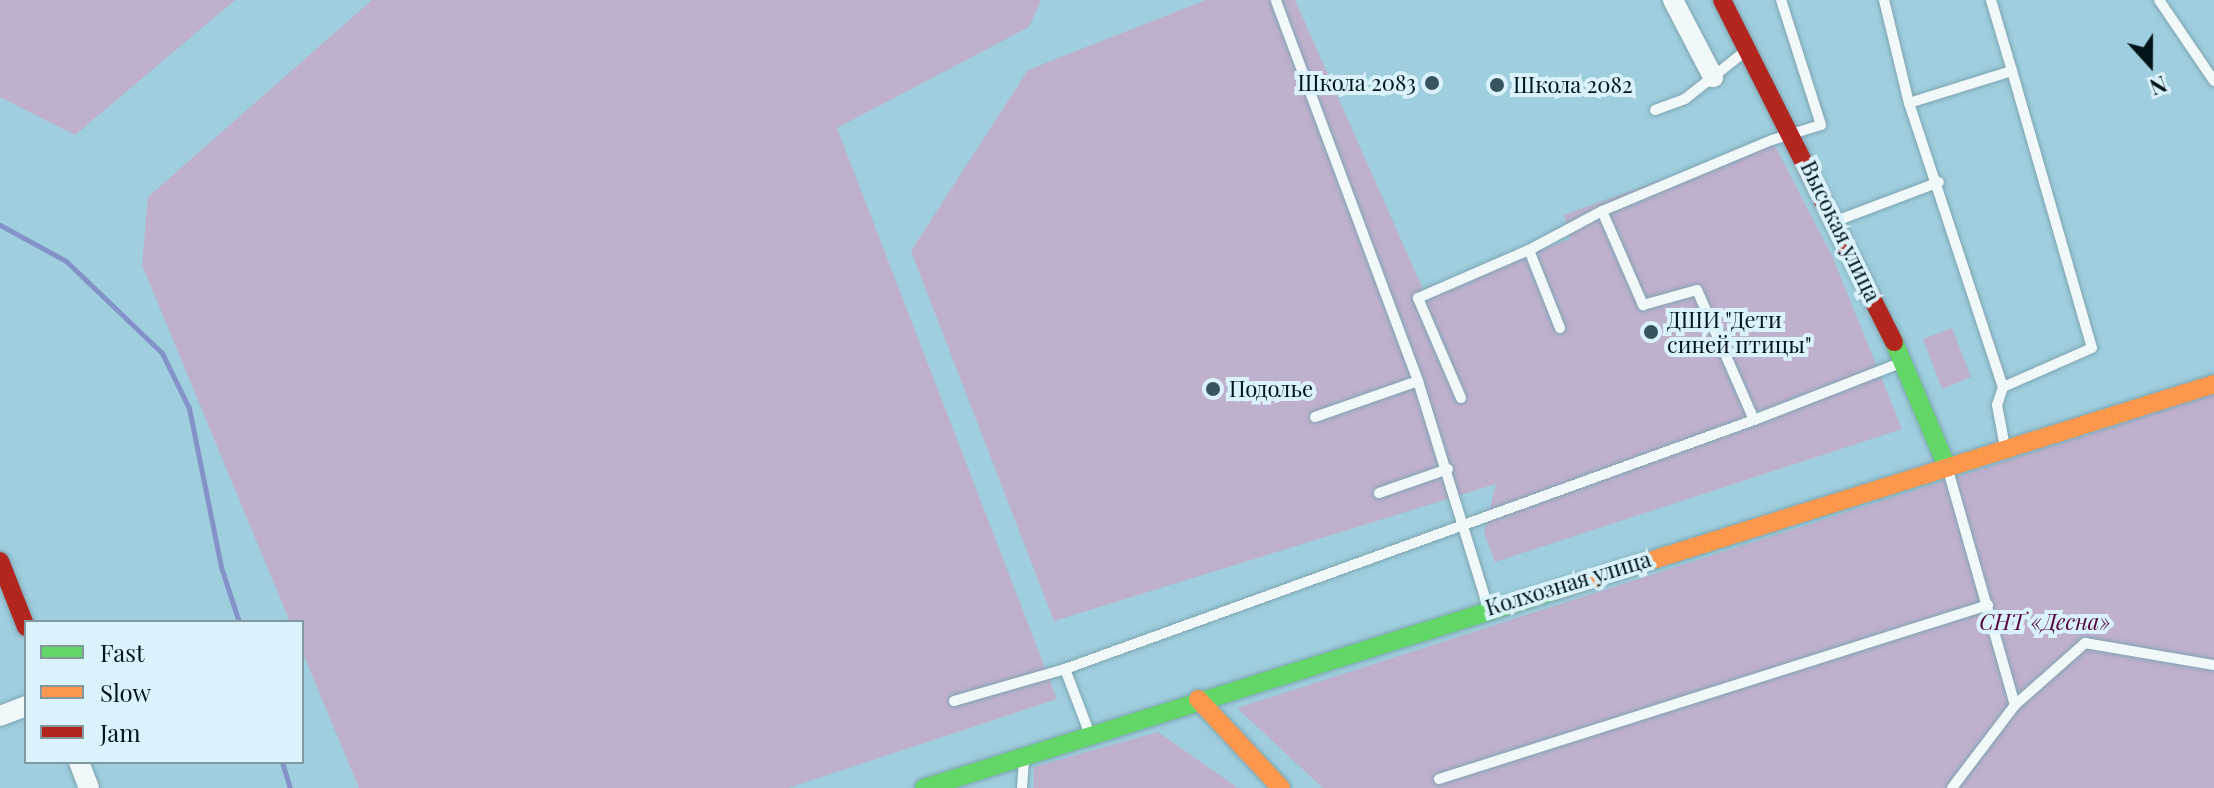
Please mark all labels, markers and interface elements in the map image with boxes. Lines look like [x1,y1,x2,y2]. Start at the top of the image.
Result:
north arrow [2110,24,2190,104]
place label: Школа 2083 [1297,70,1416,96]
text: N [2146,70,2171,103]
place label: Школа 2082 [1513,72,1632,98]
marker: Школа 2083 [1423,74,1441,92]
marker: Школа 2082 [1488,76,1506,94]
street label: Высокая улица [1796,156,1886,306]
place label: ДШИ "Дети синей птицы" [1667,306,1811,358]
marker: ДШИ "Дети синей птицы" [1642,323,1660,341]
place label: Подолье [1229,376,1313,402]
marker: Подолье [1204,380,1222,398]
street label: Колхозная улица [1482,545,1654,621]
park label: СНТ «Десна» [1979,609,2111,635]
legend [24,620,304,764]
text: Fast [100,636,145,668]
text: Slow [100,676,151,708]
text: Jam [100,716,141,748]

